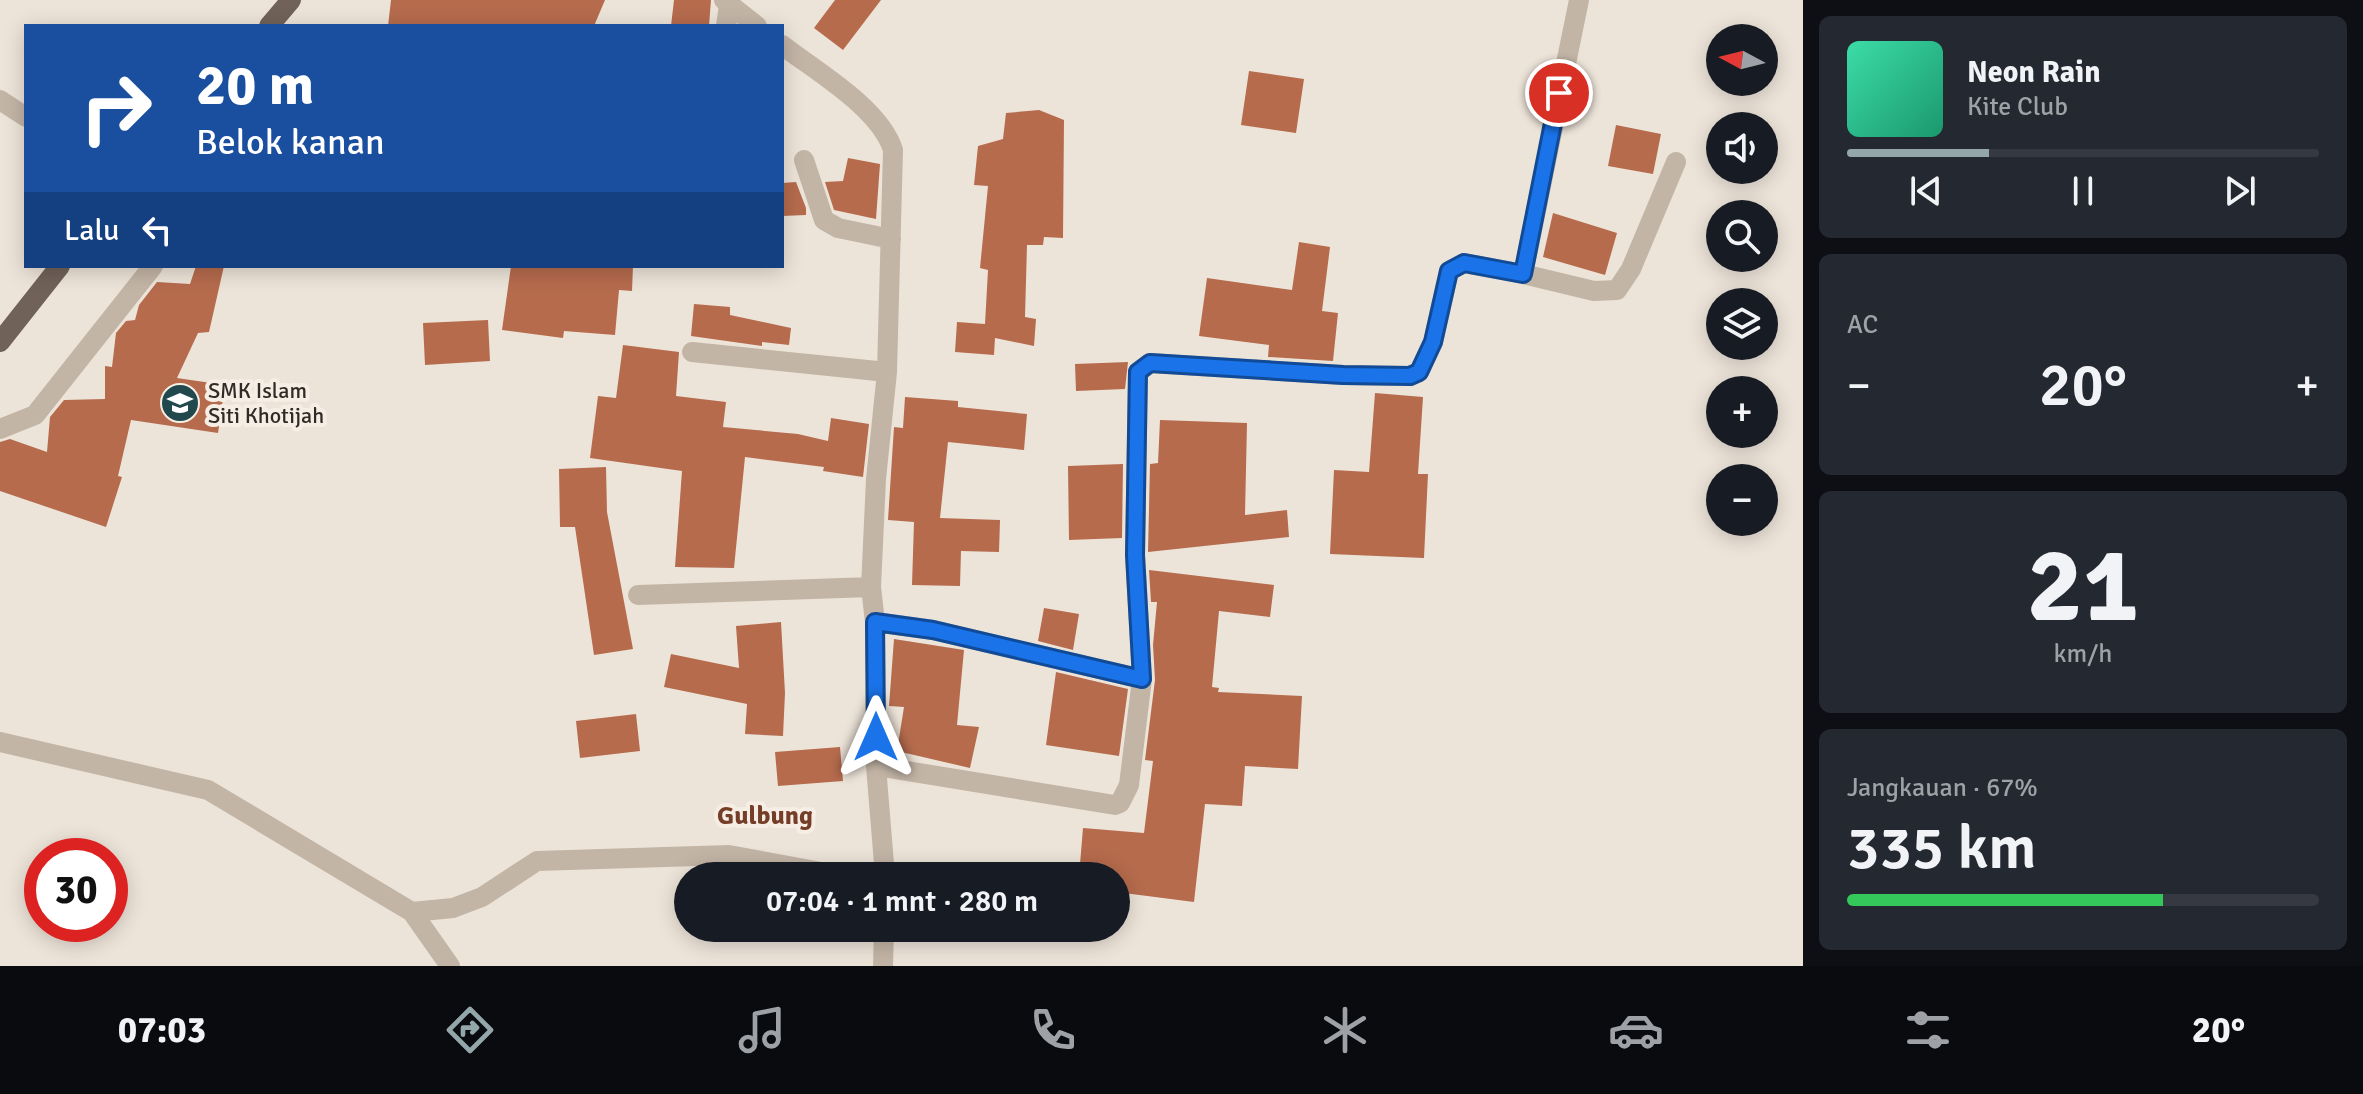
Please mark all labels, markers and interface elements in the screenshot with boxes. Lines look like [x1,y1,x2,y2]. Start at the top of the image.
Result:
north arrow [1706,24,1778,96]
map controls [1706,24,1778,536]
text: 20 m [196,51,314,120]
text: Neon Rain [1967,54,2101,91]
icon: right [64,56,168,160]
pin [1525,59,1593,127]
icon: arrive [1537,71,1581,115]
text: Kite Club [1967,91,2068,123]
button: sound [1706,112,1778,184]
text: Belok kanan [196,120,385,165]
icon: previous [1904,169,1948,213]
icon: pause [2061,169,2105,213]
icon: next [2218,169,2262,213]
button: search [1706,200,1778,272]
icon: left [135,208,179,252]
text: Lalu [64,212,119,249]
button: layers [1706,288,1778,360]
text: AC [1847,309,1878,341]
text: 20° [2039,349,2127,423]
text: − [1847,359,1871,413]
text: + [2295,359,2319,413]
button: + [1706,376,1778,448]
place label: SMK Islam Siti Khotijah [208,377,324,429]
school or university icon: SMK Islam Siti Khotijah [159,382,201,424]
button: − [1706,464,1778,536]
text: 21 [2027,522,2139,650]
text: km/h [2054,638,2112,670]
position arrow [834,695,918,779]
text: Jangkauan · 67% [1847,772,2038,804]
district label: Gulbung [717,800,813,832]
text: 335 km [1847,812,2036,886]
speed limit sign: 30 [24,838,128,942]
text: 07:04 · 1 mnt · 280 m [766,883,1038,920]
icon: directions [442,1002,498,1058]
icon: music [734,1002,790,1058]
icon: phone [1025,1002,1081,1058]
icon: climate [1317,1002,1373,1058]
icon: car [1608,1002,1664,1058]
icon: filters [1900,1002,1956,1058]
text: 07:03 [118,1008,206,1053]
text: 20° [2192,1008,2245,1053]

